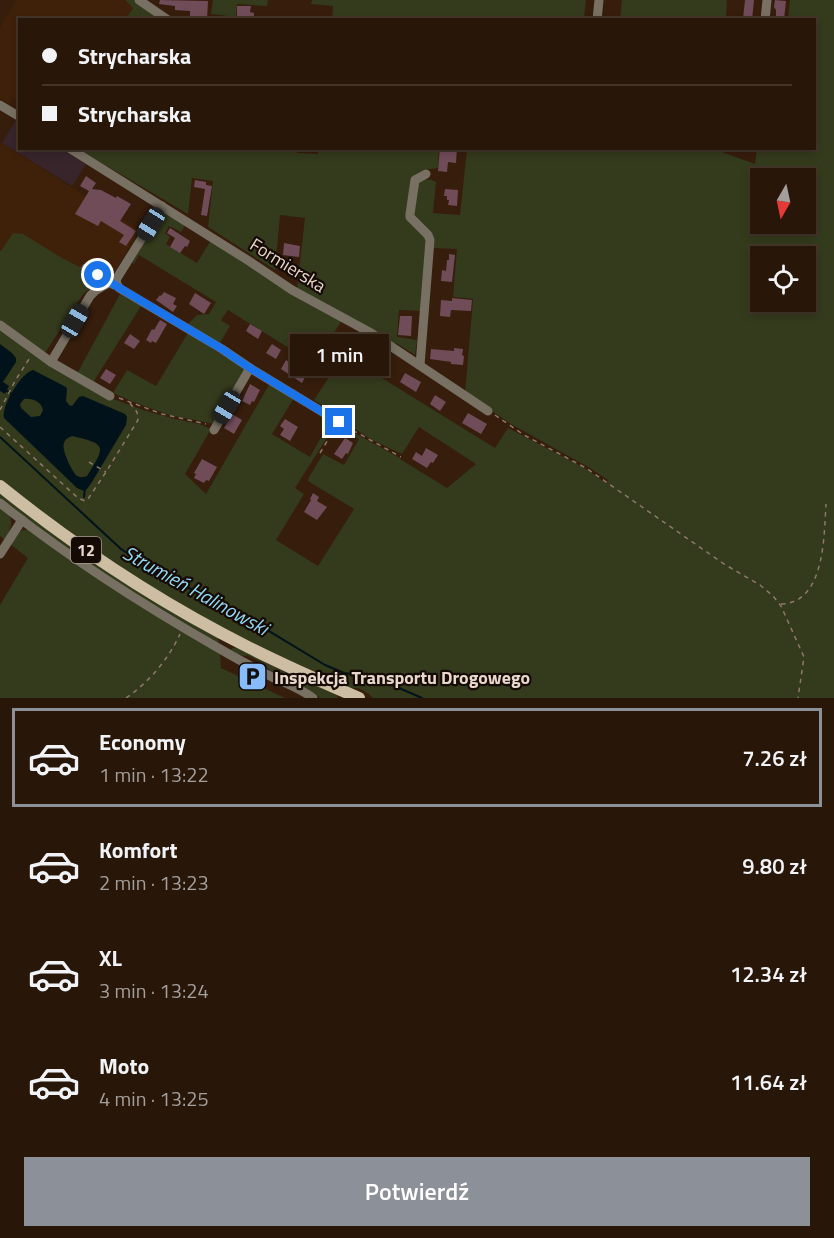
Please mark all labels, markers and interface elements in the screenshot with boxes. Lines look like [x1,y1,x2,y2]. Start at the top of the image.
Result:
text: Strycharska [78,39,191,73]
text: Strycharska [78,97,191,131]
north arrow [750,168,816,234]
map controls [750,168,816,312]
car [134,204,168,244]
street label: Formierska [245,231,331,299]
button: locate [750,246,816,312]
route start [84,261,111,288]
car [58,301,92,341]
callout: 1 min [290,335,388,377]
text: 1 min [315,339,364,370]
car [210,387,244,427]
route end [325,408,352,435]
road number: 12 [71,537,101,563]
water label: Strumień Halinowski [117,537,277,644]
parking icon: Inspekcja Transportu Drogowego [237,661,269,693]
place label: Inspekcja Transportu Drogowego [274,664,530,691]
text: Economy [99,725,186,759]
icon: car [27,731,81,785]
text: 7.26 zł [742,741,807,775]
text: 1 min · 13:22 [99,759,209,790]
text: Komfort [99,833,178,867]
icon: car [27,839,81,893]
text: 9.80 zł [742,849,807,883]
text: 2 min · 13:23 [99,867,209,898]
text: XL [99,941,122,975]
icon: car [27,947,81,1001]
text: 12.34 zł [730,957,807,991]
text: 3 min · 13:24 [99,975,209,1006]
text: Moto [99,1049,149,1083]
icon: car [27,1055,81,1109]
text: 11.64 zł [730,1065,807,1099]
text: 4 min · 13:25 [99,1083,209,1114]
button: Potwierdź [24,1157,810,1226]

